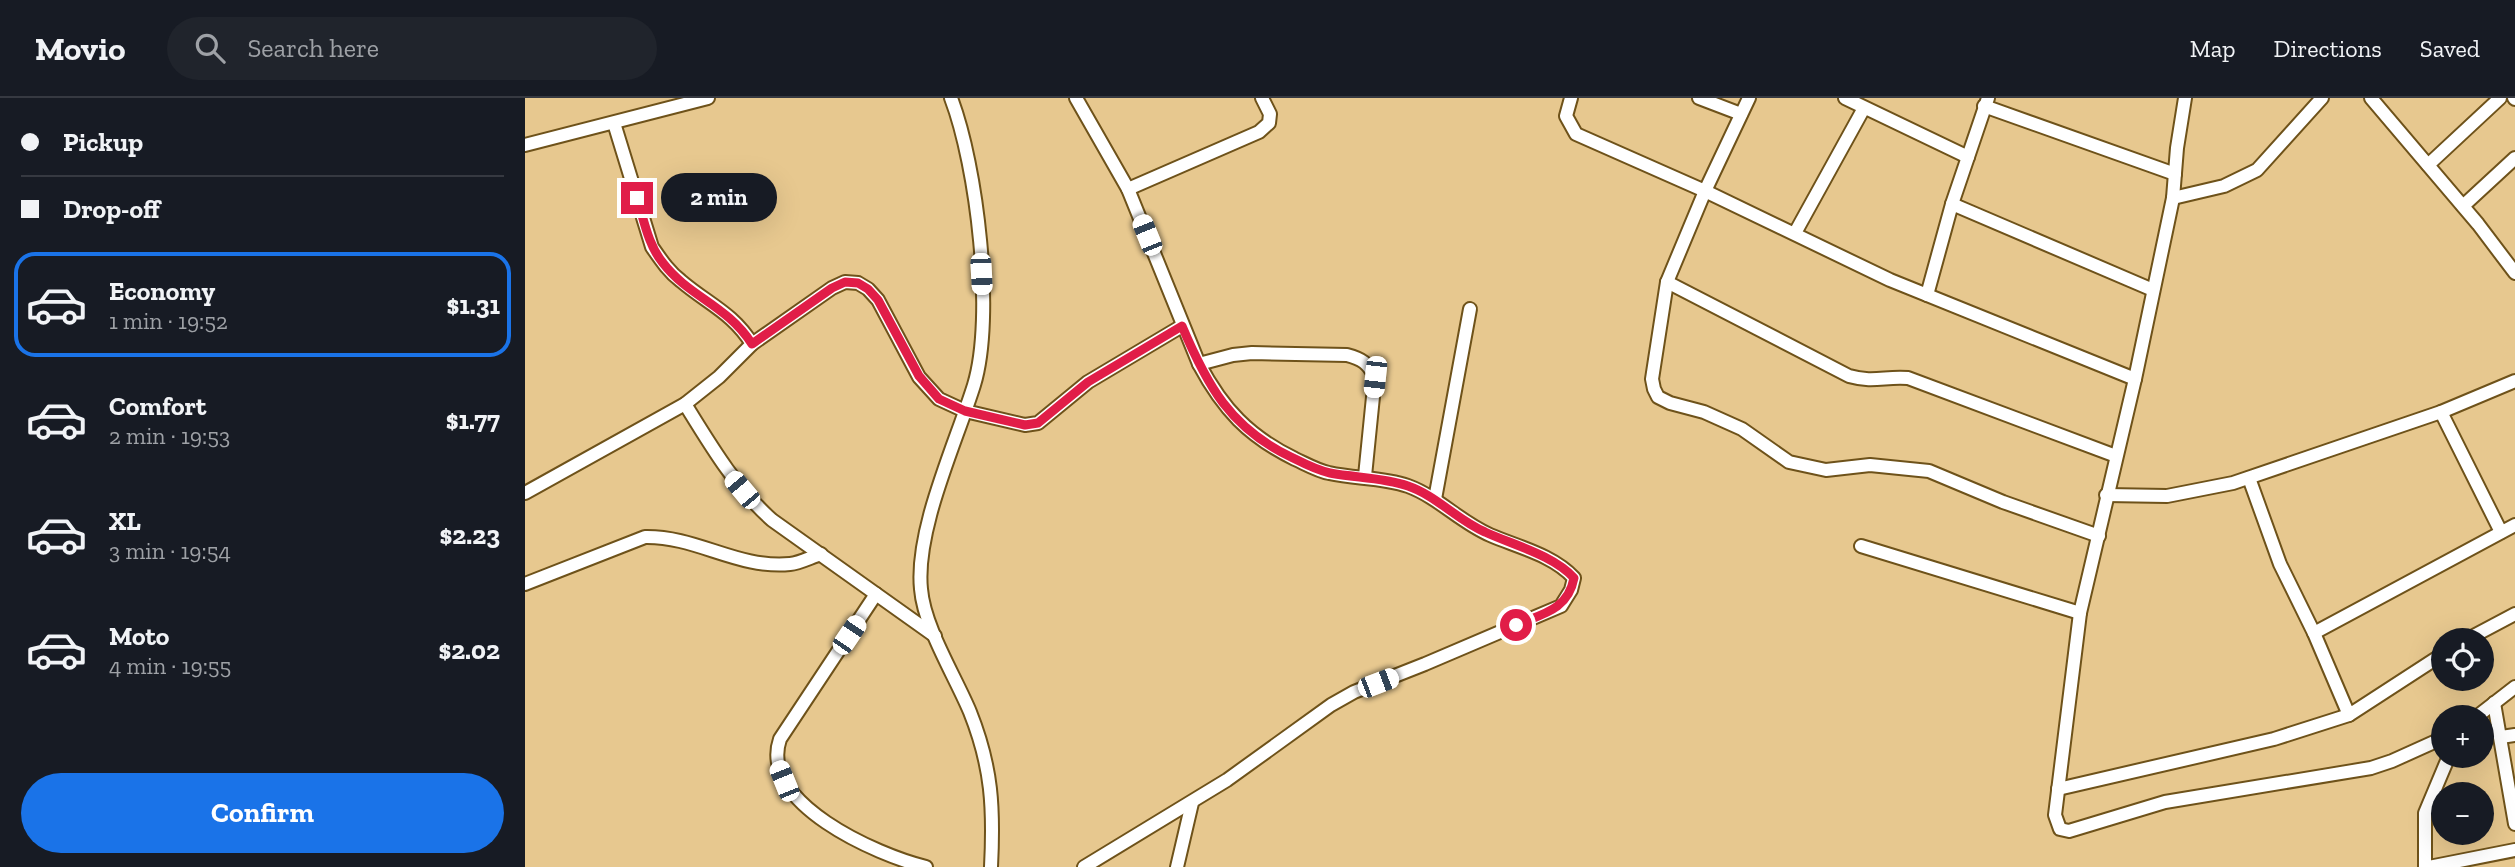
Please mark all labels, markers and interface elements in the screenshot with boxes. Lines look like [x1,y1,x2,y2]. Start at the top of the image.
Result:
search box [167,17,657,80]
text: Movio [35,29,125,68]
icon: search [191,29,229,67]
text: Search here [247,32,379,64]
text: Map [2190,34,2236,63]
text: Directions [2274,34,2382,63]
text: Saved [2420,34,2480,63]
text: Pickup [63,126,143,158]
callout: 2 min [661,174,777,222]
route end [621,182,653,214]
text: 2 min [690,183,748,211]
text: Drop-off [63,193,160,225]
car [1130,212,1165,258]
car [970,252,993,296]
icon: car [25,273,88,336]
text: Economy [109,275,215,307]
text: $1.31 [446,289,500,321]
text: 1 min · 19:52 [109,307,228,335]
car [1363,355,1388,399]
icon: car [25,388,88,451]
text: Comfort [109,390,206,422]
text: $1.77 [446,404,500,436]
text: 2 min · 19:53 [109,422,230,450]
car [721,467,764,513]
icon: car [25,503,88,566]
text: XL [109,505,141,537]
text: $2.23 [440,519,500,551]
text: 3 min · 19:54 [109,537,231,565]
route start [1500,609,1532,641]
car [829,612,870,658]
icon: car [25,618,88,681]
text: Moto [109,620,169,652]
map controls [2431,628,2494,845]
button: locate [2431,628,2494,691]
text: $2.02 [438,634,500,666]
text: 4 min · 19:55 [109,652,231,680]
car [1355,666,1402,700]
button: + [2431,705,2494,768]
car [767,758,802,804]
button: Confirm [21,773,504,853]
button: − [2431,782,2494,845]

